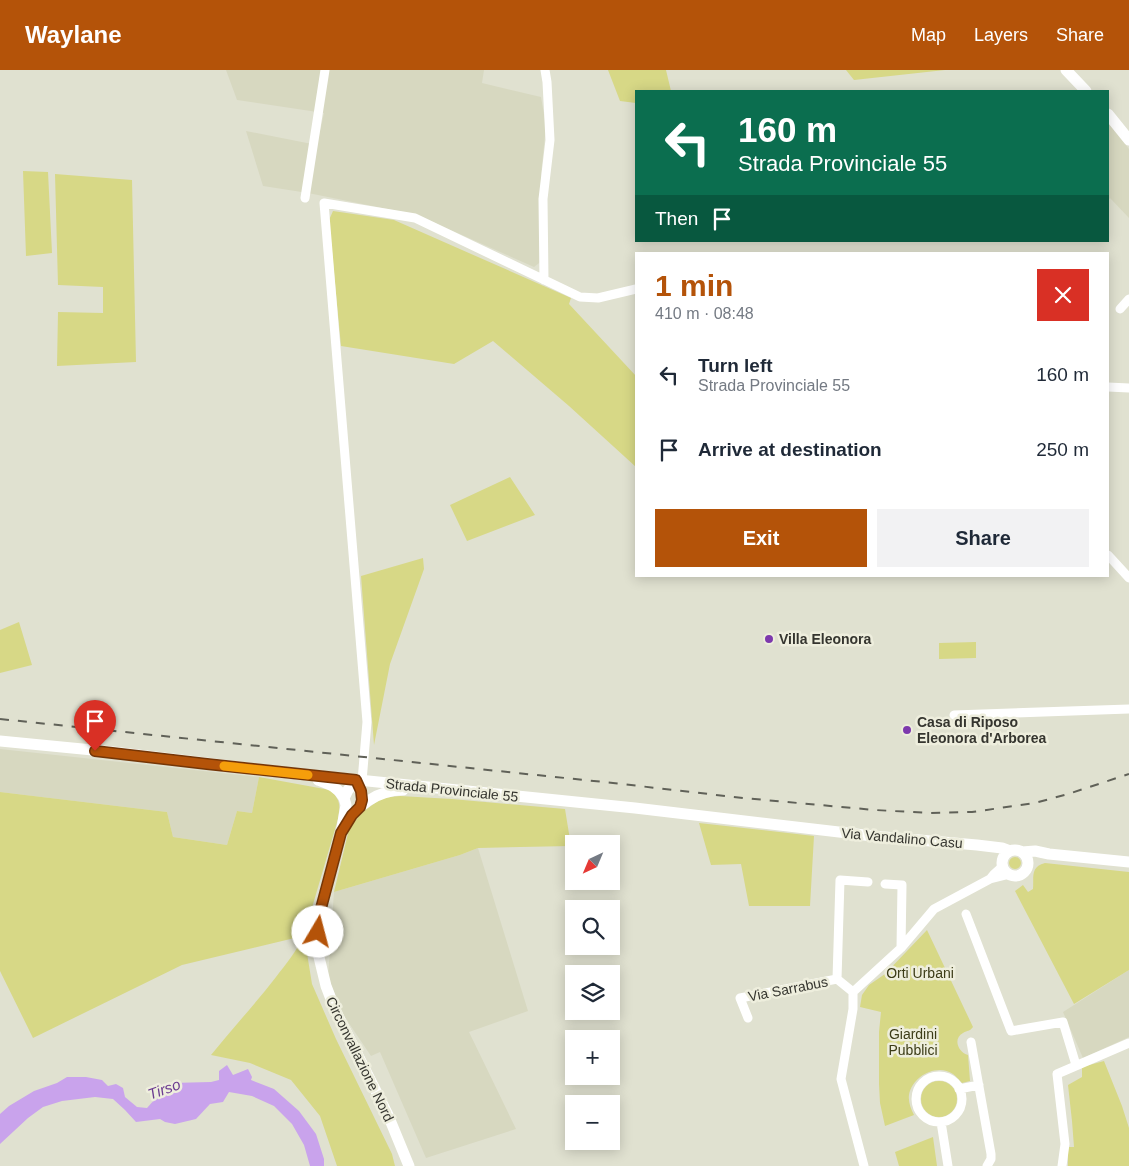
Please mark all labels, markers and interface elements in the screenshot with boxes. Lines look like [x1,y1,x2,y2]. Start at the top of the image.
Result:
text: Waylane [25,21,121,48]
text: Map [911,25,946,45]
text: Layers [974,25,1028,45]
text: Share [1056,25,1104,45]
icon: left [655,110,720,175]
text: 160 m [738,110,837,149]
text: Strada Provinciale 55 [738,151,947,176]
icon: arrive [708,205,736,233]
text: Then [655,208,698,229]
text: 1 min [655,269,733,302]
button: close [1037,269,1089,321]
text: 410 m · 08:48 [655,305,754,322]
text: Turn left [698,355,773,376]
icon: left [655,361,683,389]
text: 160 m [1036,364,1089,385]
text: Strada Provinciale 55 [698,377,850,394]
icon: arrive [655,436,683,464]
text: Arrive at destination [698,439,882,460]
text: 250 m [1036,439,1089,460]
button: Exit [655,509,867,567]
button: Share [877,509,1089,567]
place label: Villa Eleonora [779,631,872,647]
marker: Villa Eleonora [763,633,775,645]
pin [74,700,116,751]
icon: arrive [81,707,109,735]
place label: Casa di Riposo Eleonora d'Arborea [917,714,1047,746]
marker: Casa di Riposo Eleonora d'Arborea [901,724,913,736]
street label: Strada Provinciale 55 [385,775,519,805]
street label: Via Vandalino Casu [841,825,963,851]
north arrow [565,835,620,890]
map controls [565,835,620,1150]
button: search [565,900,620,955]
position arrow [291,905,343,957]
button: layers [565,965,620,1020]
park label: Orti Urbani [886,965,954,981]
street label: Via Sarrabus [747,973,829,1005]
street label: Circonvallazione Nord [323,994,397,1124]
park label: Giardini Pubblici [888,1026,938,1058]
button: + [565,1030,620,1085]
water label: Tirso [145,1075,183,1103]
button: − [565,1095,620,1150]

